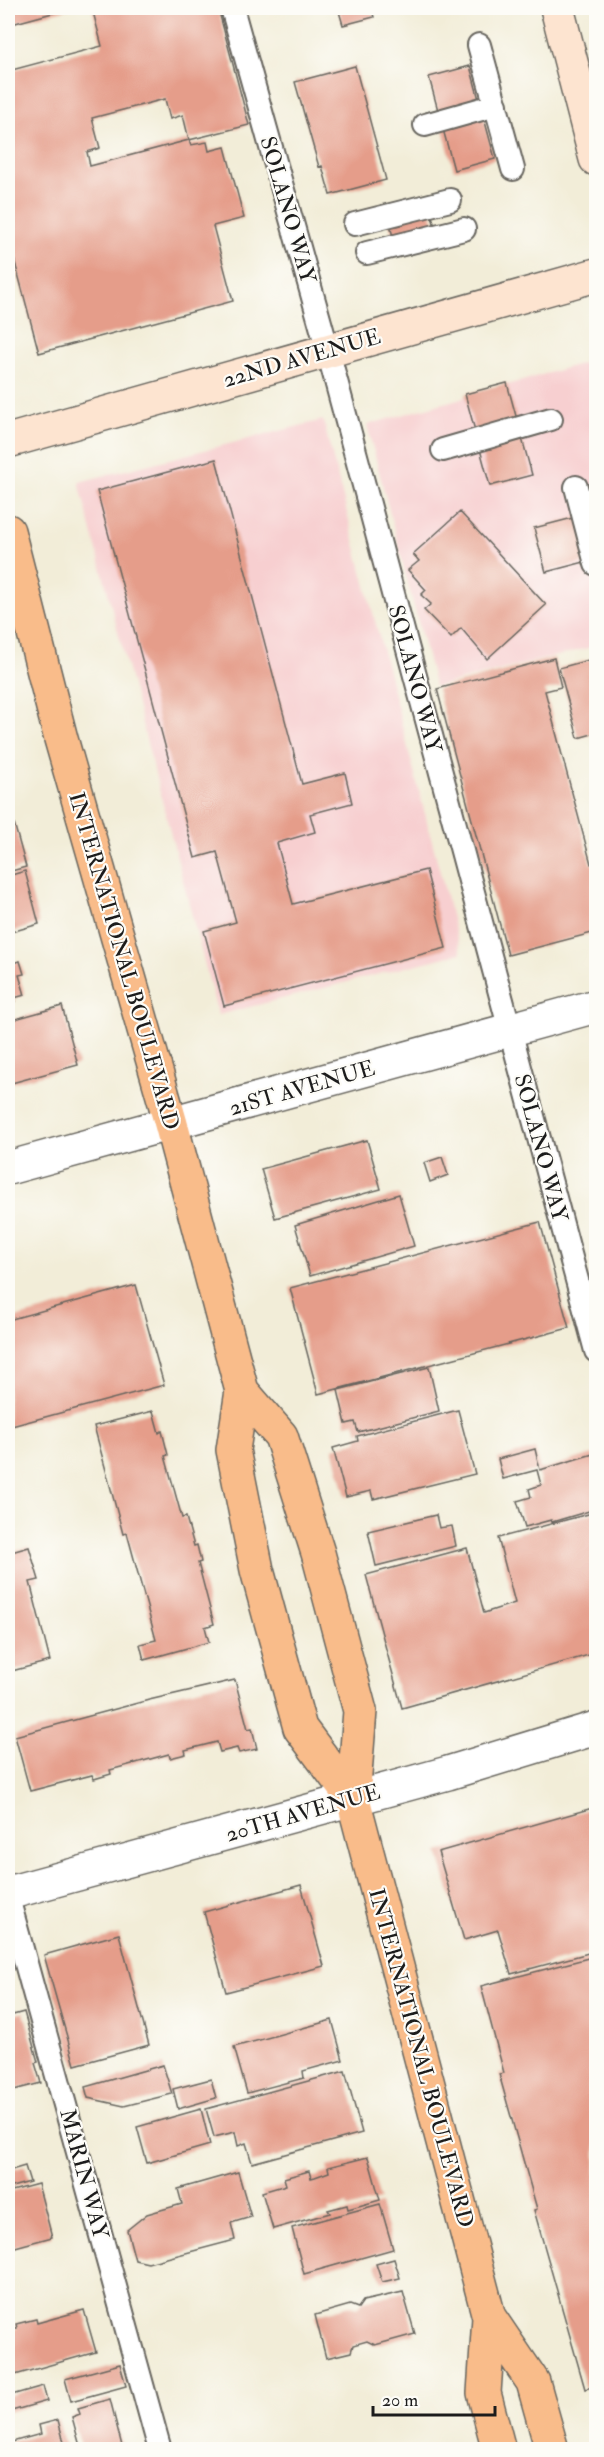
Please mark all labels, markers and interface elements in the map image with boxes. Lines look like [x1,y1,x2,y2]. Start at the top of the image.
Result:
street label: SOLANO WAY [254,133,323,288]
street label: 22ND AVENUE [220,322,384,394]
street label: SOLANO WAY [382,602,448,757]
street label: INTERNATIONAL BOULEVARD [62,789,186,1133]
street label: 21ST AVENUE [226,1054,378,1122]
street label: SOLANO WAY [508,1071,574,1226]
street label: 20TH AVENUE [223,1778,384,1848]
street label: INTERNATIONAL BOULEVARD [362,1885,480,2231]
street label: MARIN WAY [53,2106,115,2243]
scale bar [373,2379,494,2417]
text: 20 m [382,2389,418,2412]

